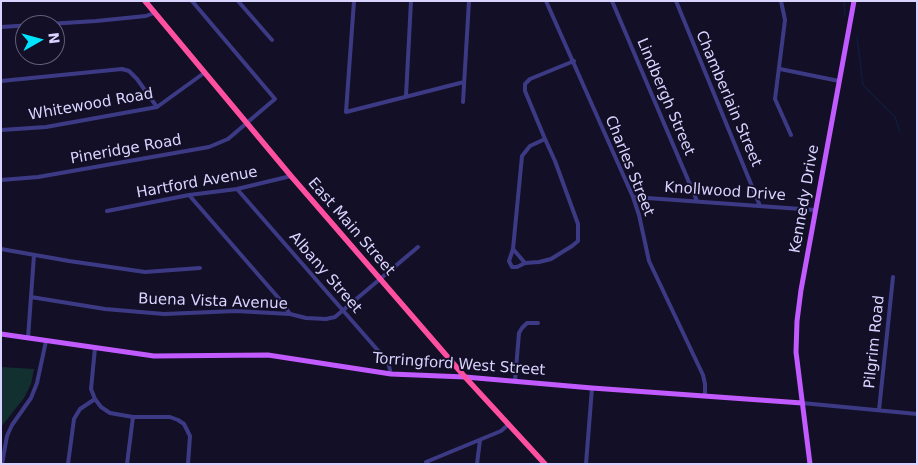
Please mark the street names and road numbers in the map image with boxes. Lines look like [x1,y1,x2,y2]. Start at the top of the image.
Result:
street label: Chamberlain Street [691,28,765,170]
street label: Lindbergh Street [632,36,698,158]
street label: Whitewood Road [27,85,155,125]
street label: Charles Street [601,113,657,219]
street label: Pineridge Road [69,131,183,169]
street label: Kennedy Drive [787,143,823,255]
street label: Hartford Avenue [135,163,259,203]
street label: East Main Street [304,175,398,279]
street label: Knollwood Drive [664,179,786,205]
street label: Albany Street [285,229,365,317]
street label: Buena Vista Avenue [138,290,288,314]
street label: Pilgrim Road [861,294,889,390]
street label: Torringford West Street [372,350,546,380]

